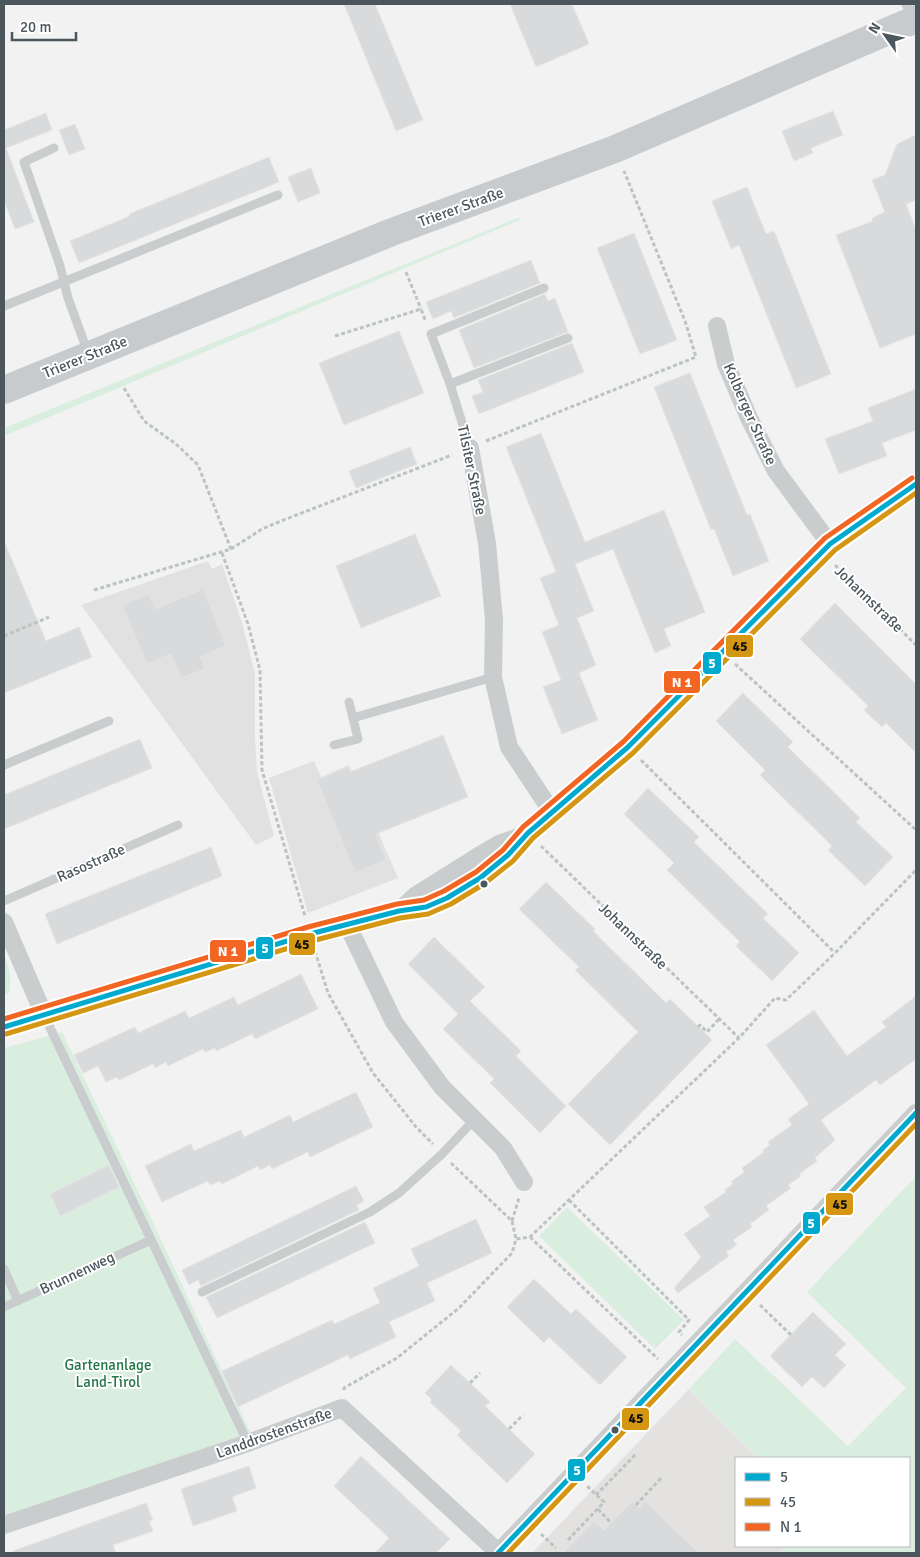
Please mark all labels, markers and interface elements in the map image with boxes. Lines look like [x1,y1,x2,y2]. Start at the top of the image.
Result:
scale bar [12,10,76,42]
north arrow [860,10,910,60]
text: 20 m [20,18,51,36]
text: N [865,19,884,37]
street label: Trierer Straße [416,183,506,231]
street label: Trierer Straße [40,332,130,382]
street label: Kolberger Straße [720,360,780,468]
street label: Tilsiter Straße [454,423,490,517]
street label: Johannstraße [831,562,907,636]
line badge: 45 [725,634,754,658]
text: 45 [732,638,748,655]
line badge: 5 [702,651,722,675]
text: 5 [708,655,716,672]
line badge: N 1 [663,670,701,694]
text: N 1 [672,674,693,691]
street label: Rasostraße [54,840,128,886]
unlabelled marker [479,879,489,889]
street label: Johannstraße [595,899,671,973]
line badge: 45 [288,932,316,956]
line badge: 5 [255,936,274,960]
text: 45 [294,936,310,953]
line badge: N 1 [209,939,247,963]
text: 5 [261,940,269,957]
text: N 1 [218,943,239,960]
line badge: 45 [825,1192,854,1216]
text: 45 [832,1196,848,1213]
line badge: 5 [802,1211,821,1235]
text: 5 [807,1215,815,1232]
street label: Brunnenweg [37,1248,117,1298]
park label: Gartenanlage Land-Tirol [64,1356,152,1391]
street label: Landdrostenstraße [214,1404,334,1462]
line badge: 45 [621,1407,650,1431]
text: 45 [628,1410,644,1427]
unlabelled marker [610,1425,620,1435]
legend [735,1457,910,1547]
line badge: 5 [567,1458,586,1482]
text: 5 [573,1462,581,1479]
text: 5 [780,1468,788,1486]
text: 45 [780,1493,796,1511]
text: N 1 [780,1518,802,1536]

